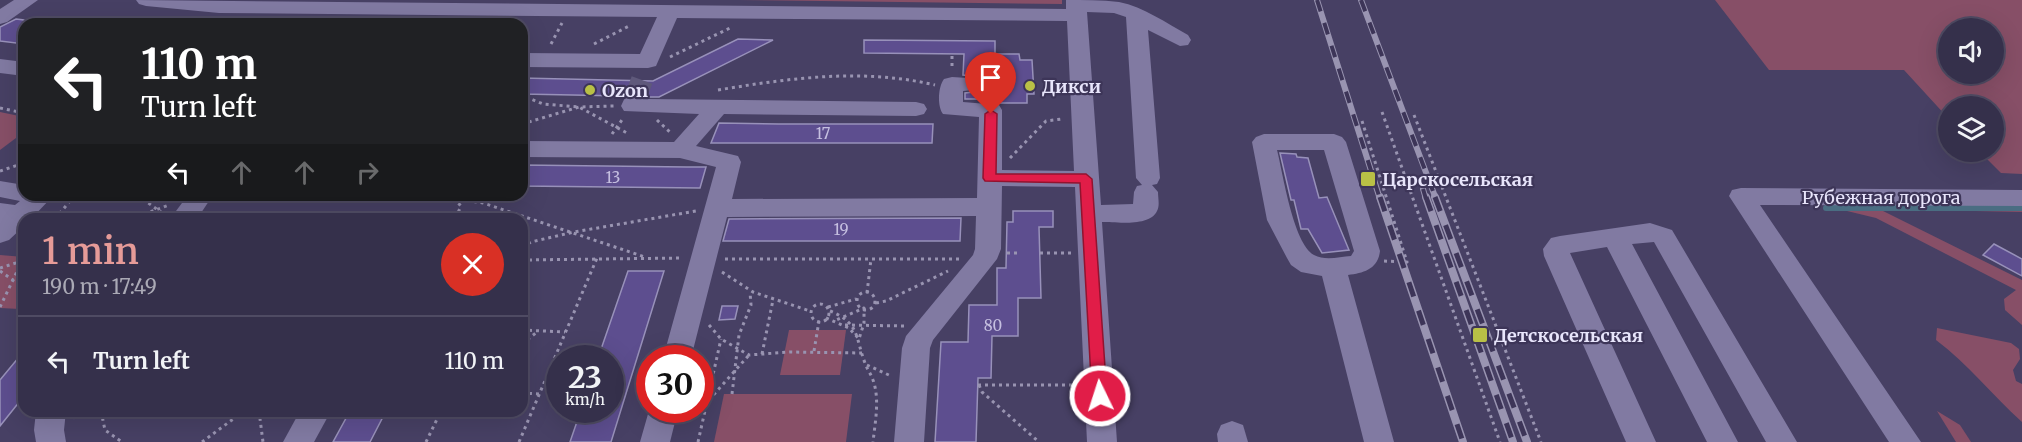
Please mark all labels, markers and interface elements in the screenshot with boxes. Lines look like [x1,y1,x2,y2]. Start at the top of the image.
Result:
map controls [1938,18,2004,162]
button: sound [1938,18,2004,84]
text: 110 m [141,38,257,90]
icon: left [42,42,120,120]
pin [965,52,1016,114]
icon: arrive [974,61,1007,94]
place label: Дикси [1042,75,1101,98]
place label: Ozon [602,79,648,102]
marker: Дикси [1023,79,1037,93]
marker: Ozon [583,83,597,97]
text: Turn left [141,90,256,124]
button: layers [1938,96,2004,162]
house number: 17 [816,124,831,143]
icon: left [162,156,195,189]
icon: ahead [225,156,258,189]
icon: ahead [288,156,321,189]
icon: right [351,156,384,189]
house number: 13 [606,168,620,187]
place label: Царскосельская [1382,168,1533,191]
marker: Царскосельская [1359,170,1377,188]
street label: Рубежная дорога [1802,186,1961,209]
house number: 19 [833,220,849,239]
text: 1 min [42,229,139,274]
button: close [441,233,504,296]
text: 190 m · 17:49 [42,274,157,299]
house number: 80 [984,316,1002,335]
place label: Детскосельская [1494,324,1643,347]
marker: Детскосельская [1471,326,1489,344]
icon: left [42,345,75,378]
speed limit sign: 30 [636,345,714,423]
text: Turn left [93,347,190,375]
text: 110 m [445,347,504,375]
text: 23 [568,358,602,396]
position arrow [1068,364,1132,428]
text: km/h [565,390,605,409]

